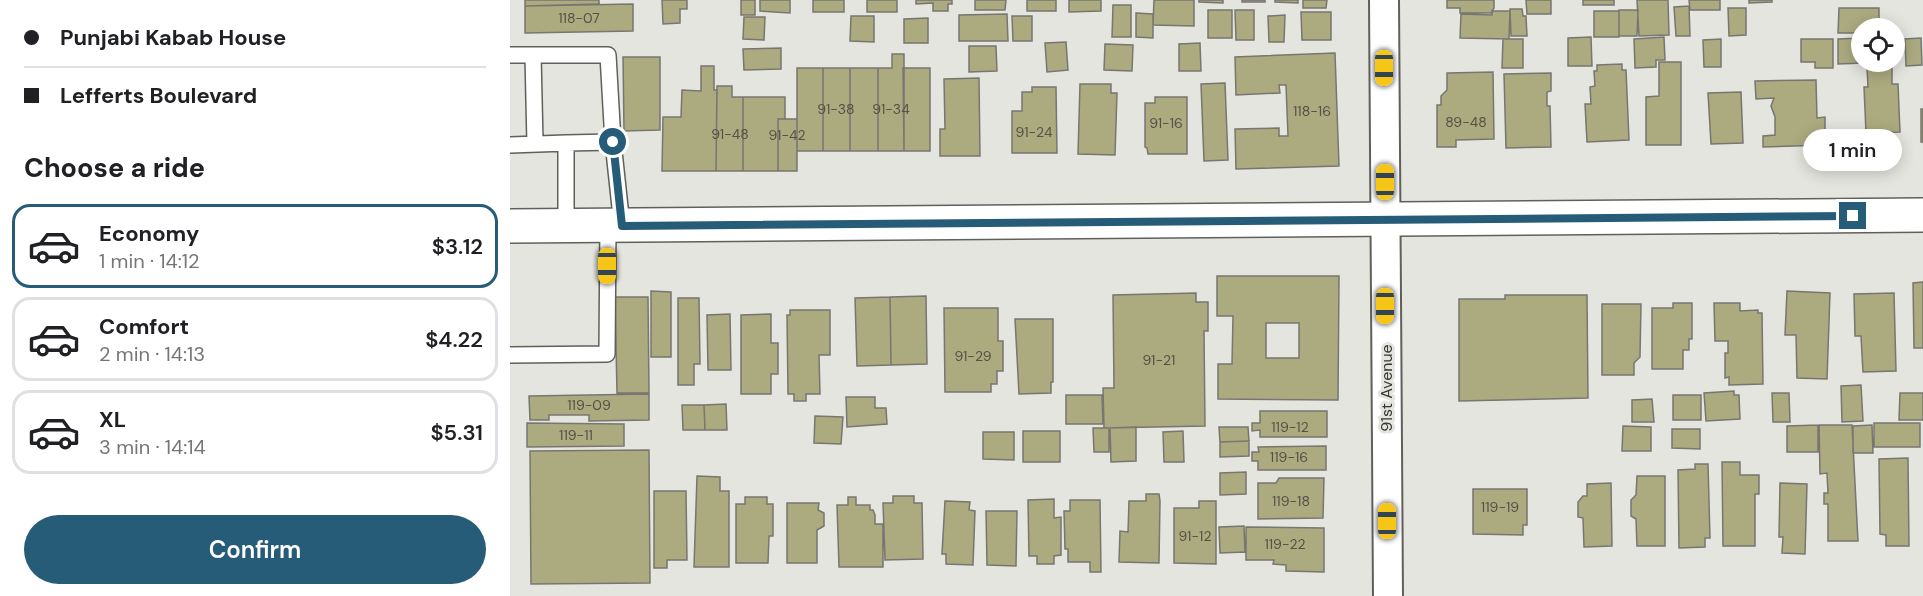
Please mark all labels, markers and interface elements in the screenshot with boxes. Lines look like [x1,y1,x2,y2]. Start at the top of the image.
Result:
house number: 118-07 [558,9,600,27]
map controls [1851,18,1905,72]
button: locate [1851,18,1905,72]
text: Punjabi Kabab House [60,23,286,52]
car [1375,50,1393,86]
text: Lefferts Boulevard [60,81,257,110]
house number: 91-38 [817,100,855,118]
house number: 91-34 [872,100,910,118]
house number: 118-16 [1293,102,1331,120]
house number: 89-48 [1445,113,1487,131]
house number: 91-16 [1149,114,1183,132]
house number: 91-24 [1016,123,1053,141]
house number: 91-48 [711,125,749,143]
house number: 91-42 [768,126,806,144]
route start [599,128,626,155]
callout: 1 min [1804,129,1902,171]
text: 1 min [1829,137,1876,163]
text: Choose a ride [24,150,205,185]
car [1376,164,1394,200]
route end [1839,202,1866,229]
icon: car [27,219,81,273]
text: Economy [99,219,199,248]
text: $3.12 [432,232,483,261]
text: 1 min · 14:12 [99,248,199,274]
car [598,248,616,284]
car [1376,288,1394,324]
icon: car [27,312,81,366]
text: Comfort [99,312,189,341]
text: $4.22 [425,325,483,354]
text: 2 min · 14:13 [99,341,205,367]
street label: 91st Avenue [1376,344,1397,432]
house number: 91-29 [954,347,992,365]
house number: 91-21 [1143,351,1175,369]
house number: 119-09 [567,396,611,414]
icon: car [27,405,81,459]
text: XL [99,405,126,434]
text: $5.31 [430,418,483,447]
house number: 119-12 [1271,418,1309,436]
house number: 119-11 [559,426,593,444]
text: 3 min · 14:14 [99,434,206,460]
house number: 119-16 [1270,448,1308,466]
house number: 119-18 [1272,492,1310,510]
house number: 119-19 [1481,498,1519,516]
car [1378,503,1396,539]
button: Confirm [24,515,486,584]
house number: 91-12 [1179,527,1211,545]
house number: 119-22 [1264,535,1306,553]

